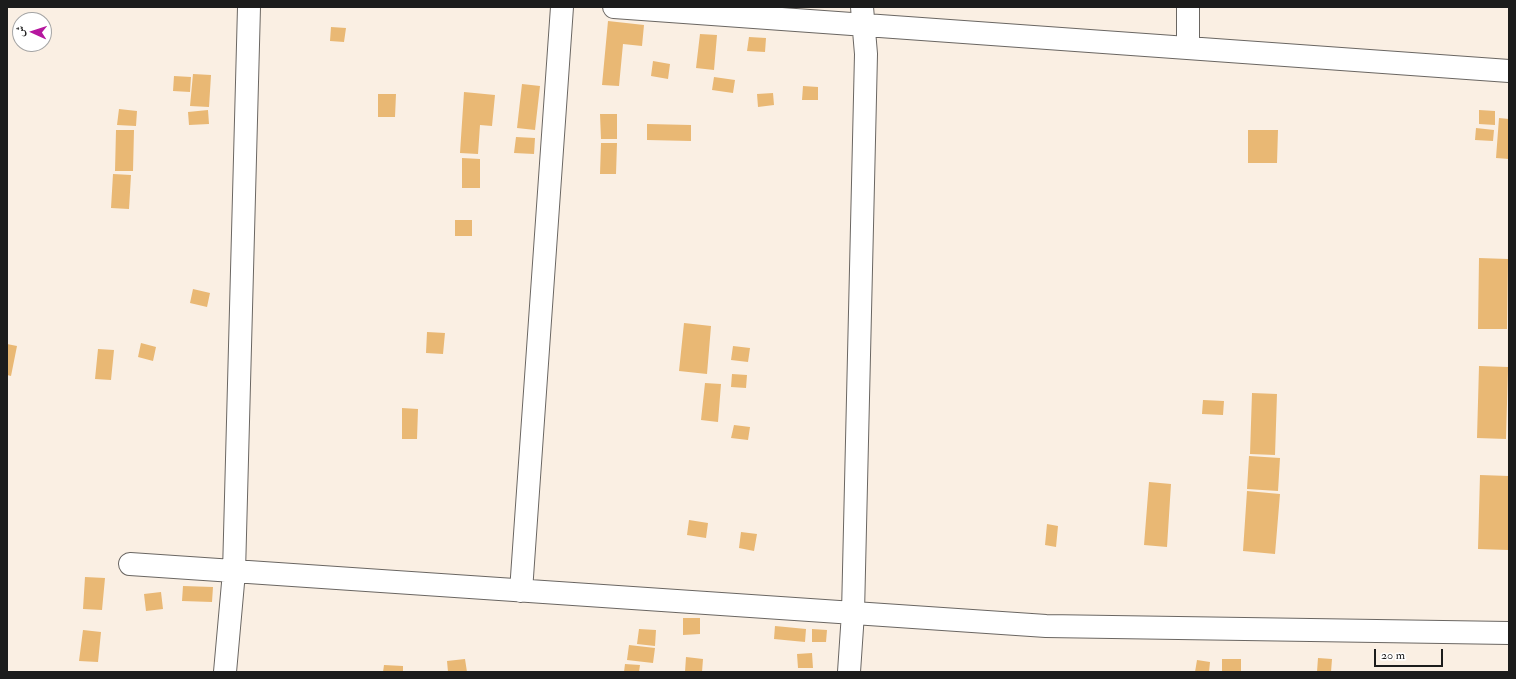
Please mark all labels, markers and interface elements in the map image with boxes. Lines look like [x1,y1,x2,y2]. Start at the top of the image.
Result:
north arrow [12,12,52,52]
text: ش [14,26,27,37]
scale bar [1376,641,1445,667]
text: 20 m [1381,648,1405,663]

